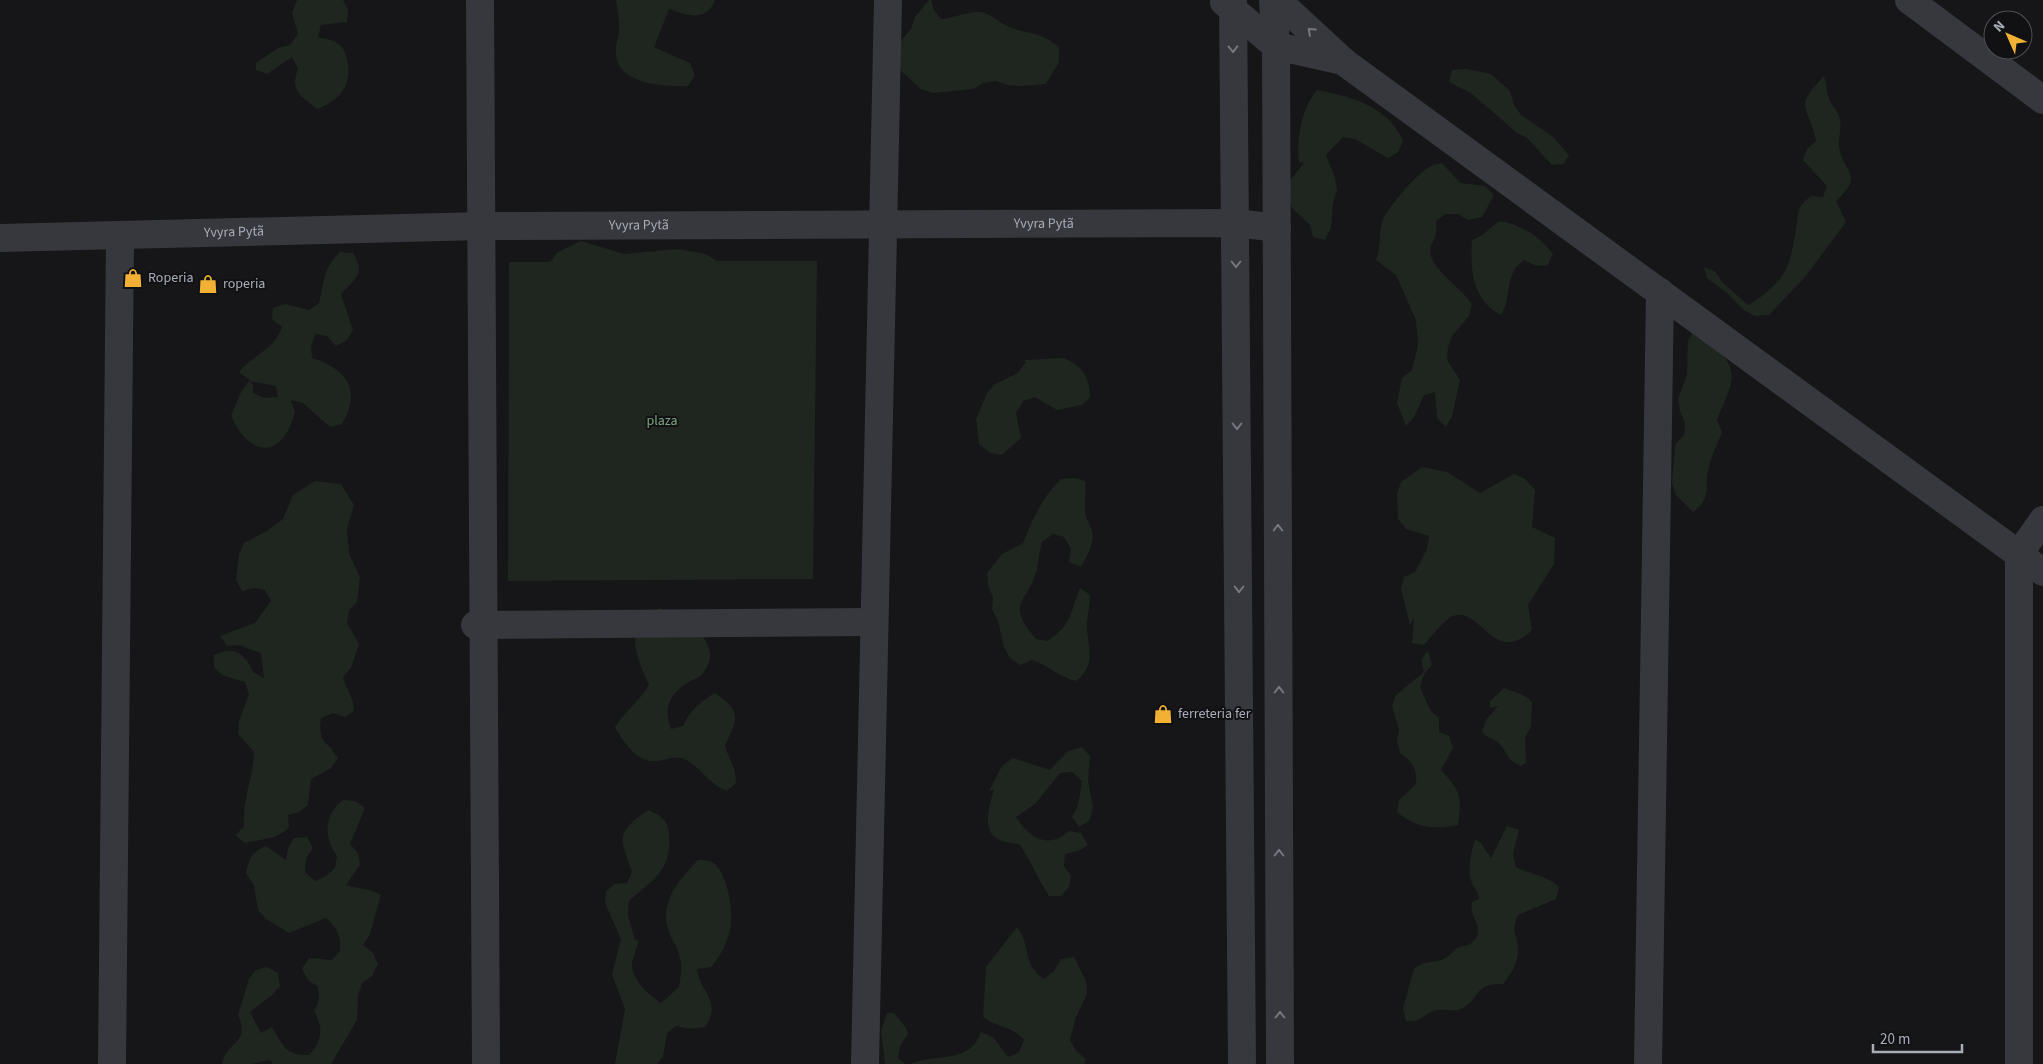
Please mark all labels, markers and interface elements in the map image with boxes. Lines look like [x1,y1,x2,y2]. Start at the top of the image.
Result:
north arrow [1983,10,2033,60]
text: N [1989,16,2010,37]
one-way arrow [1307,28,1316,37]
one-way arrow [1228,45,1238,53]
street label: Yvyra Pytã [1013,214,1074,234]
street label: Yvyra Pytã [608,215,669,235]
street label: Yvyra Pytã [203,221,264,243]
one-way arrow [1231,260,1241,268]
shop icon: Roperia [122,267,144,289]
place label: Roperia [148,268,194,288]
shop icon: roperia [197,273,219,295]
place label: roperia [223,274,265,294]
park label: plaza [646,411,678,431]
one-way arrow [1232,422,1242,430]
one-way arrow [1273,524,1283,532]
one-way arrow [1233,585,1244,593]
one-way arrow [1274,686,1284,694]
shop icon: ferreteria fer [1152,703,1174,725]
place label: ferreteria fer [1178,704,1251,724]
one-way arrow [1274,849,1284,856]
one-way arrow [1275,1011,1285,1019]
scale bar [1873,1022,1962,1054]
text: 20 m [1880,1029,1910,1050]

